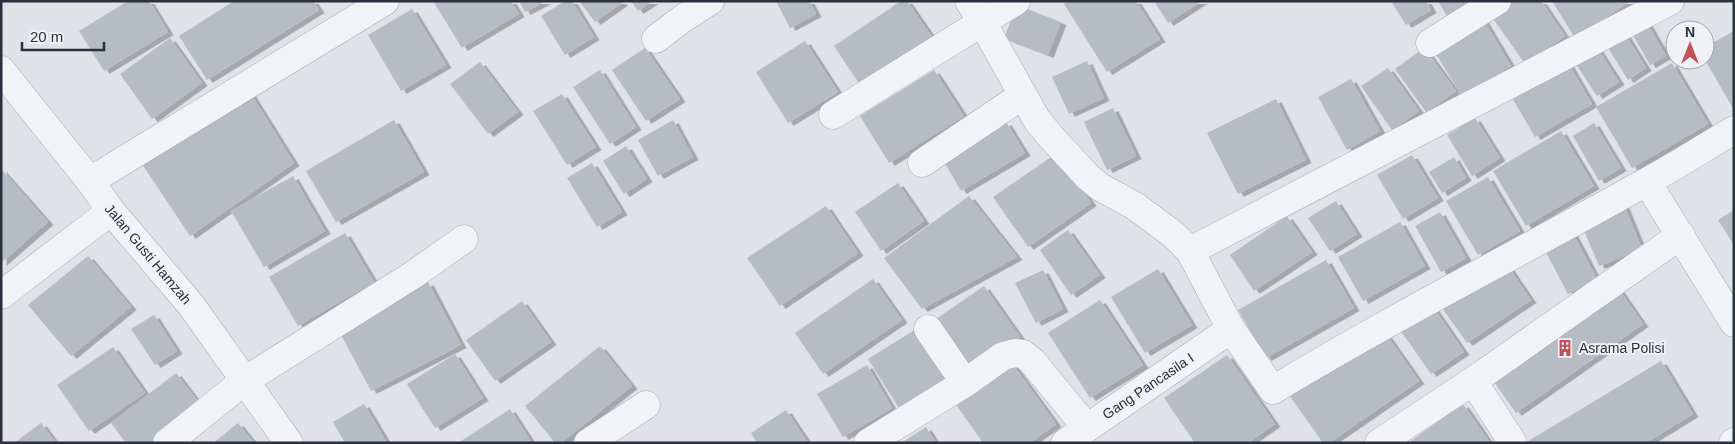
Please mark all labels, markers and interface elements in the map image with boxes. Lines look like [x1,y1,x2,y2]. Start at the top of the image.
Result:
scale bar [22,20,105,52]
north arrow [1665,20,1715,70]
text: N [1685,24,1695,40]
text: 20 m [30,28,63,45]
street label: Jalan Gusti Hamzah [101,201,195,307]
building icon: Asrama Polisi [1555,338,1575,358]
place label: Asrama Polisi [1579,340,1665,356]
street label: Gang Pancasila I [1099,350,1197,422]

